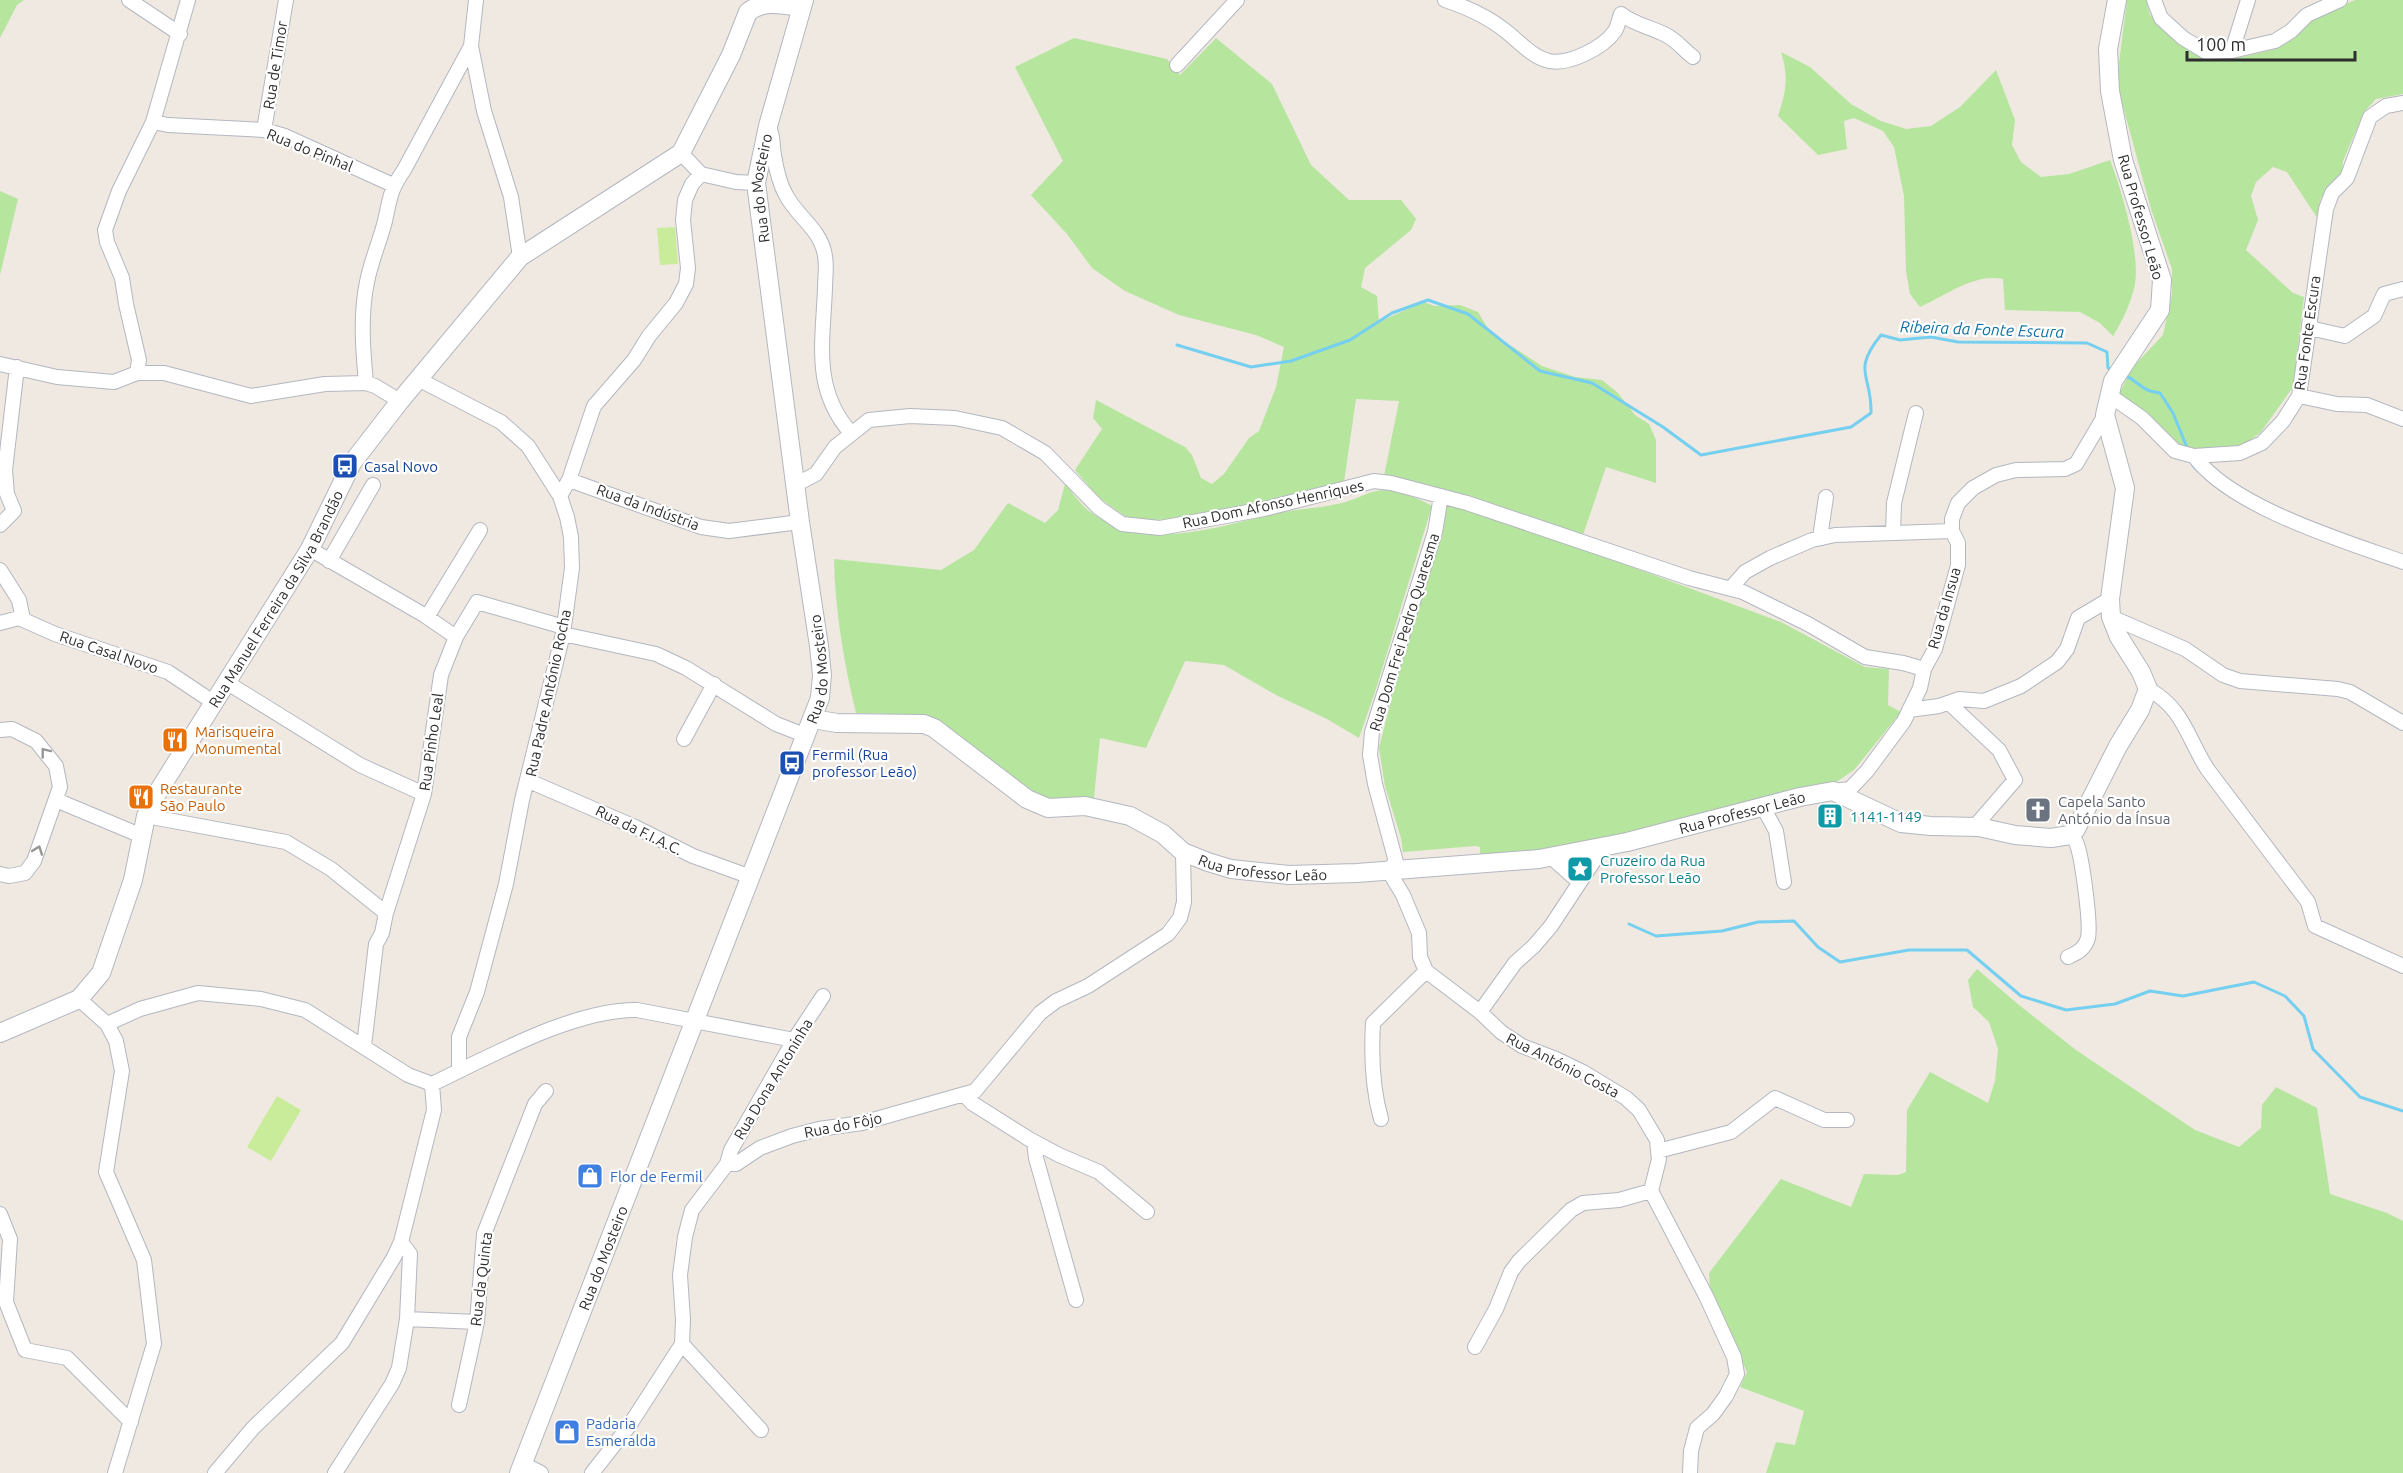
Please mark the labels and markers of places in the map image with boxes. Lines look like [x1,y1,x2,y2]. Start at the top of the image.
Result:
bus stop icon: Casal Novo [330,451,360,481]
place label: Casal Novo [364,458,438,475]
place label: Marisqueira Monumental [195,723,281,757]
restaurant icon: Marisqueira Monumental [160,725,190,755]
place label: Fermil (Rua professor Leão) [812,746,917,780]
bus stop icon: Fermil (Rua professor Leão) [777,748,807,778]
place label: Restaurante São Paulo [160,780,242,814]
restaurant icon: Restaurante São Paulo [126,782,156,812]
place label: Capela Santo António da Ínsua [2058,793,2171,827]
church icon: Capela Santo António da Ínsua [2023,795,2053,825]
building icon: 1141-1149 [1815,801,1845,831]
place label: 1141-1149 [1850,808,1922,825]
place label: Cruzeiro da Rua Professor Leão [1600,852,1706,886]
place icon: Cruzeiro da Rua Professor Leão [1565,854,1595,884]
shop icon: Flor de Fermil [575,1161,605,1191]
place label: Flor de Fermil [610,1168,703,1185]
place label: Padaria Esmeralda [586,1415,656,1449]
shop icon: Padaria Esmeralda [552,1417,582,1447]

